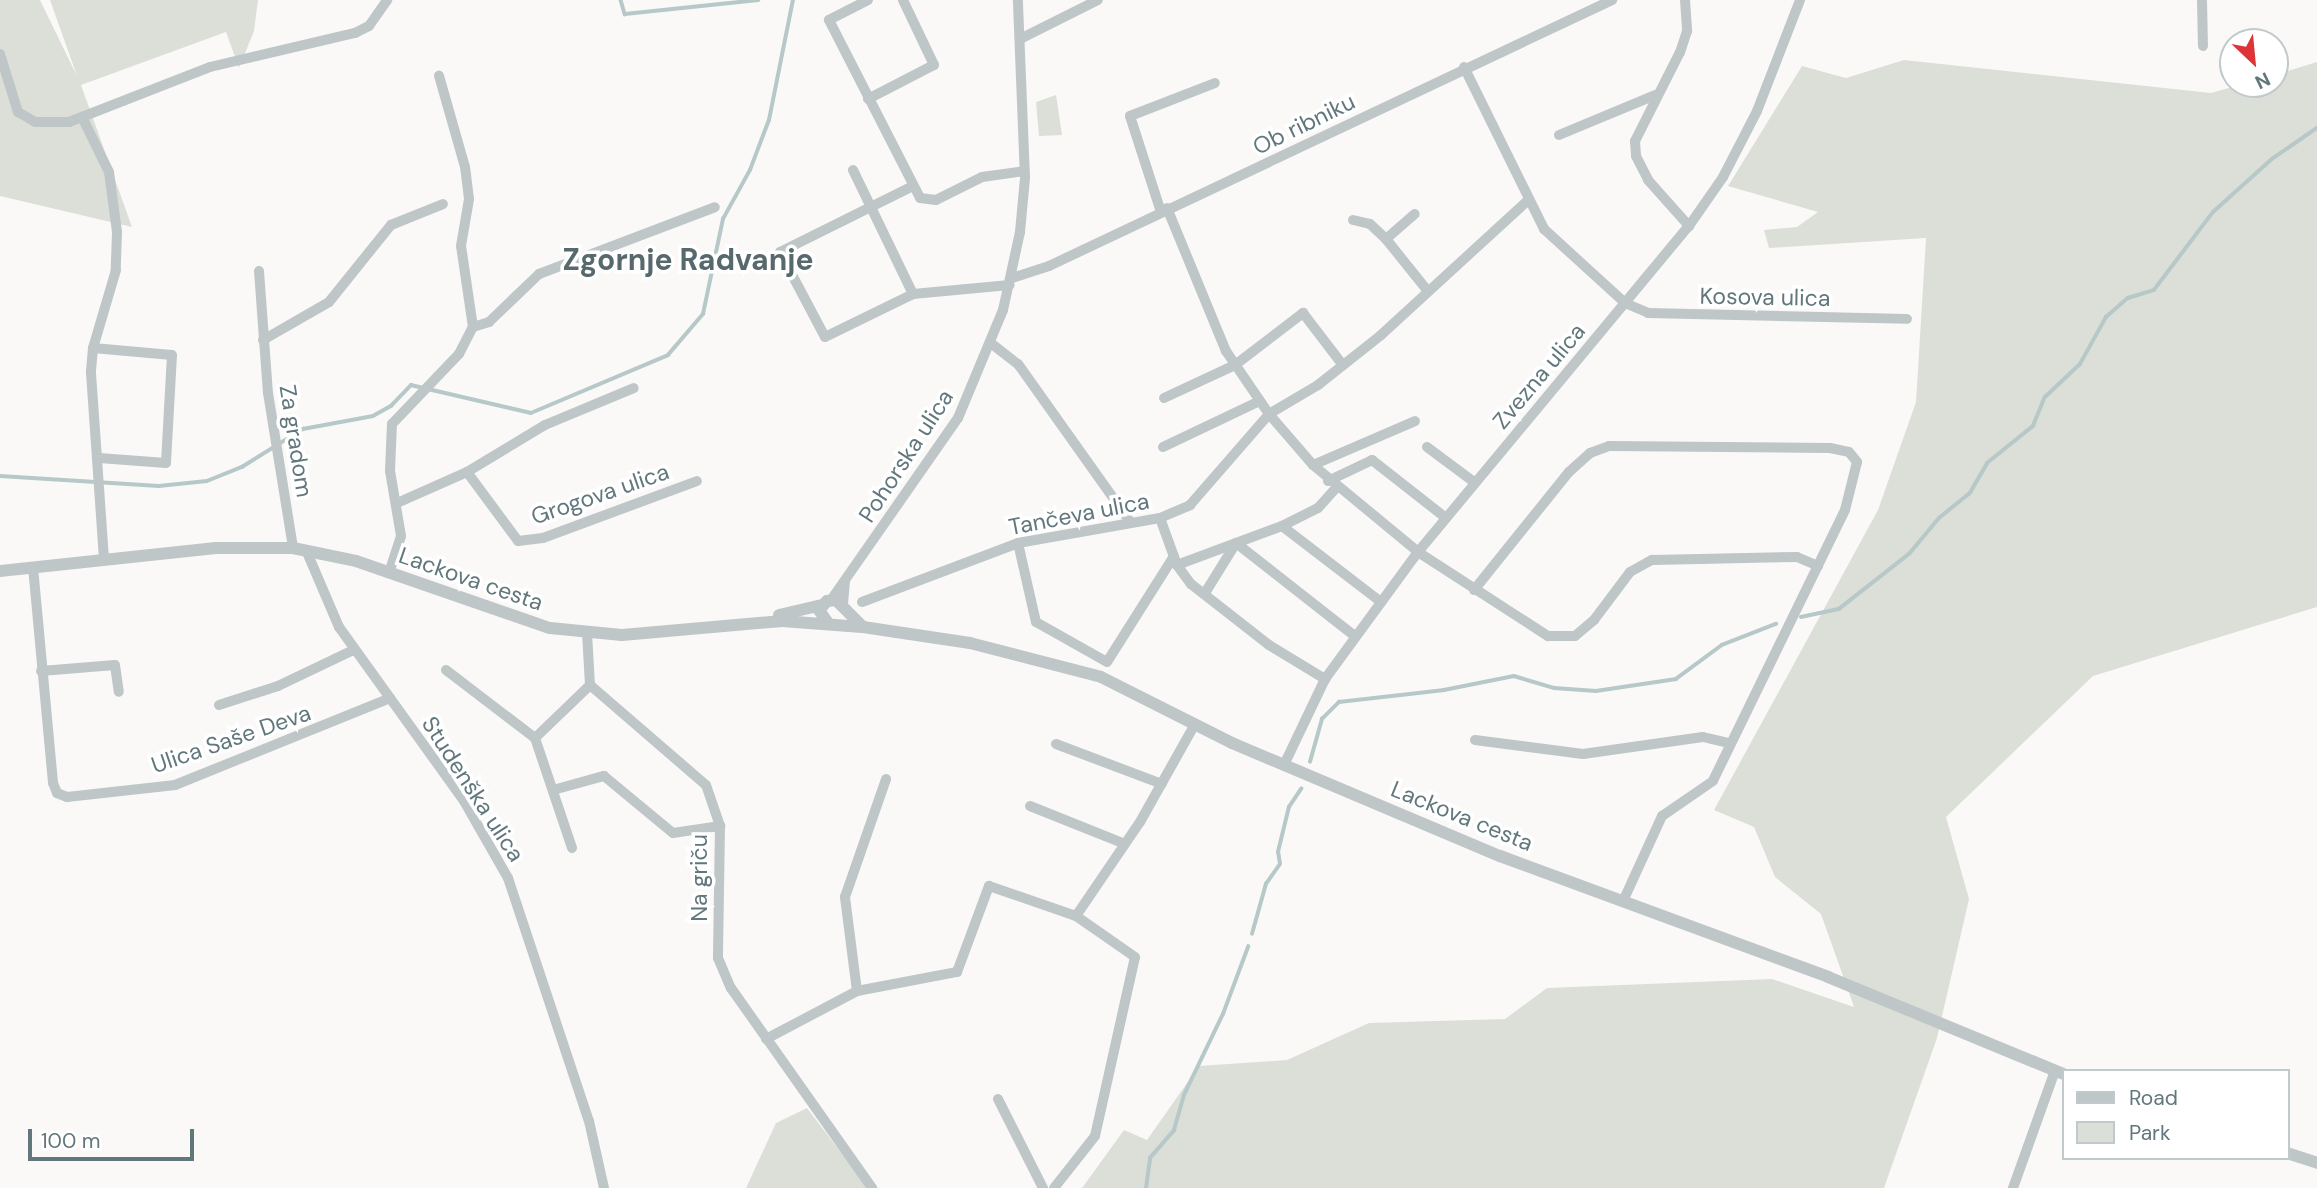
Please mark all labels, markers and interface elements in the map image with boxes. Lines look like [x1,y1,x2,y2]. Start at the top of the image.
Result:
north arrow [2219,28,2289,98]
text: N [2251,66,2274,95]
street label: Ob ribniku [1248,87,1360,161]
district label: Zgornje Radvanje [563,242,813,278]
street label: Kosova ulica [1699,282,1831,312]
street label: Zvezna ulica [1487,318,1591,434]
street label: Za gradom [273,383,319,499]
street label: Pohorska ulica [853,384,959,528]
street label: Grogova ulica [528,458,672,530]
street label: Tančeva ulica [1007,487,1151,541]
street label: Lackova cesta [395,541,547,617]
street label: Ulica Saše Deva [148,699,314,779]
street label: Studenška ulica [416,711,530,867]
street label: Lackova cesta [1387,775,1537,857]
street label: Na griču [685,834,713,922]
legend [2062,1069,2289,1160]
text: Road [2129,1084,2178,1112]
scale bar [32,1114,198,1158]
text: Park [2129,1119,2170,1147]
text: 100 m [41,1127,101,1155]

